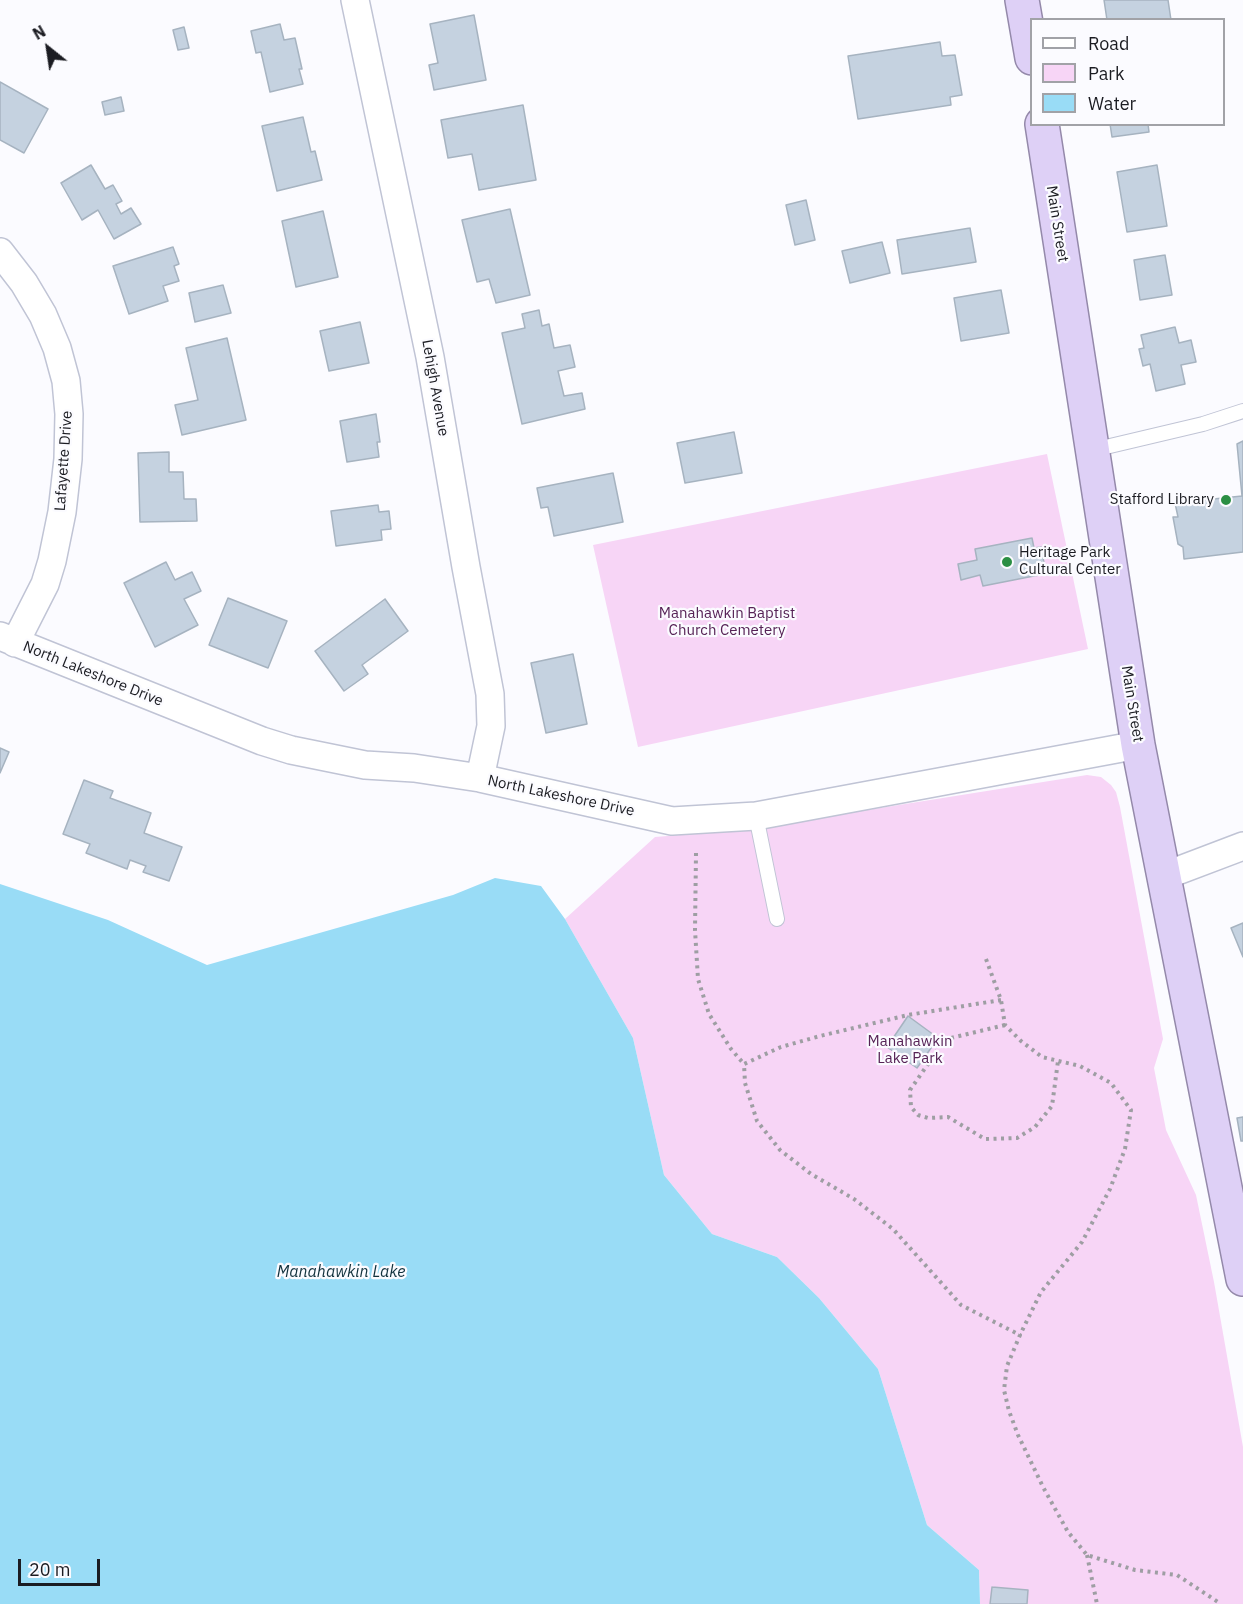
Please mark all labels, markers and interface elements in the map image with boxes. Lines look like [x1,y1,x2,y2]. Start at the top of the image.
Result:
north arrow [18,18,78,78]
legend [1030,18,1225,126]
text: N [29,21,49,44]
text: Road [1088,32,1129,55]
text: Park [1088,62,1124,85]
text: Water [1088,92,1136,115]
street label: Main Street [1042,184,1072,264]
street label: Lehigh Avenue [418,338,452,438]
street label: Lafayette Drive [52,410,76,512]
place label: Stafford Library [1110,491,1214,509]
marker: Stafford Library [1219,493,1233,507]
place label: Heritage Park Cultural Center [1019,544,1121,579]
marker: Heritage Park Cultural Center [1000,555,1014,569]
park label: Manahawkin Baptist Church Cemetery [659,605,795,640]
street label: North Lakeshore Drive [20,638,166,710]
street label: Main Street [1117,664,1147,744]
street label: North Lakeshore Drive [486,772,636,820]
park label: Manahawkin Lake Park [868,1033,952,1068]
water label: Manahawkin Lake [277,1262,405,1282]
scale bar [21,1547,104,1585]
text: 20 m [29,1558,71,1581]

